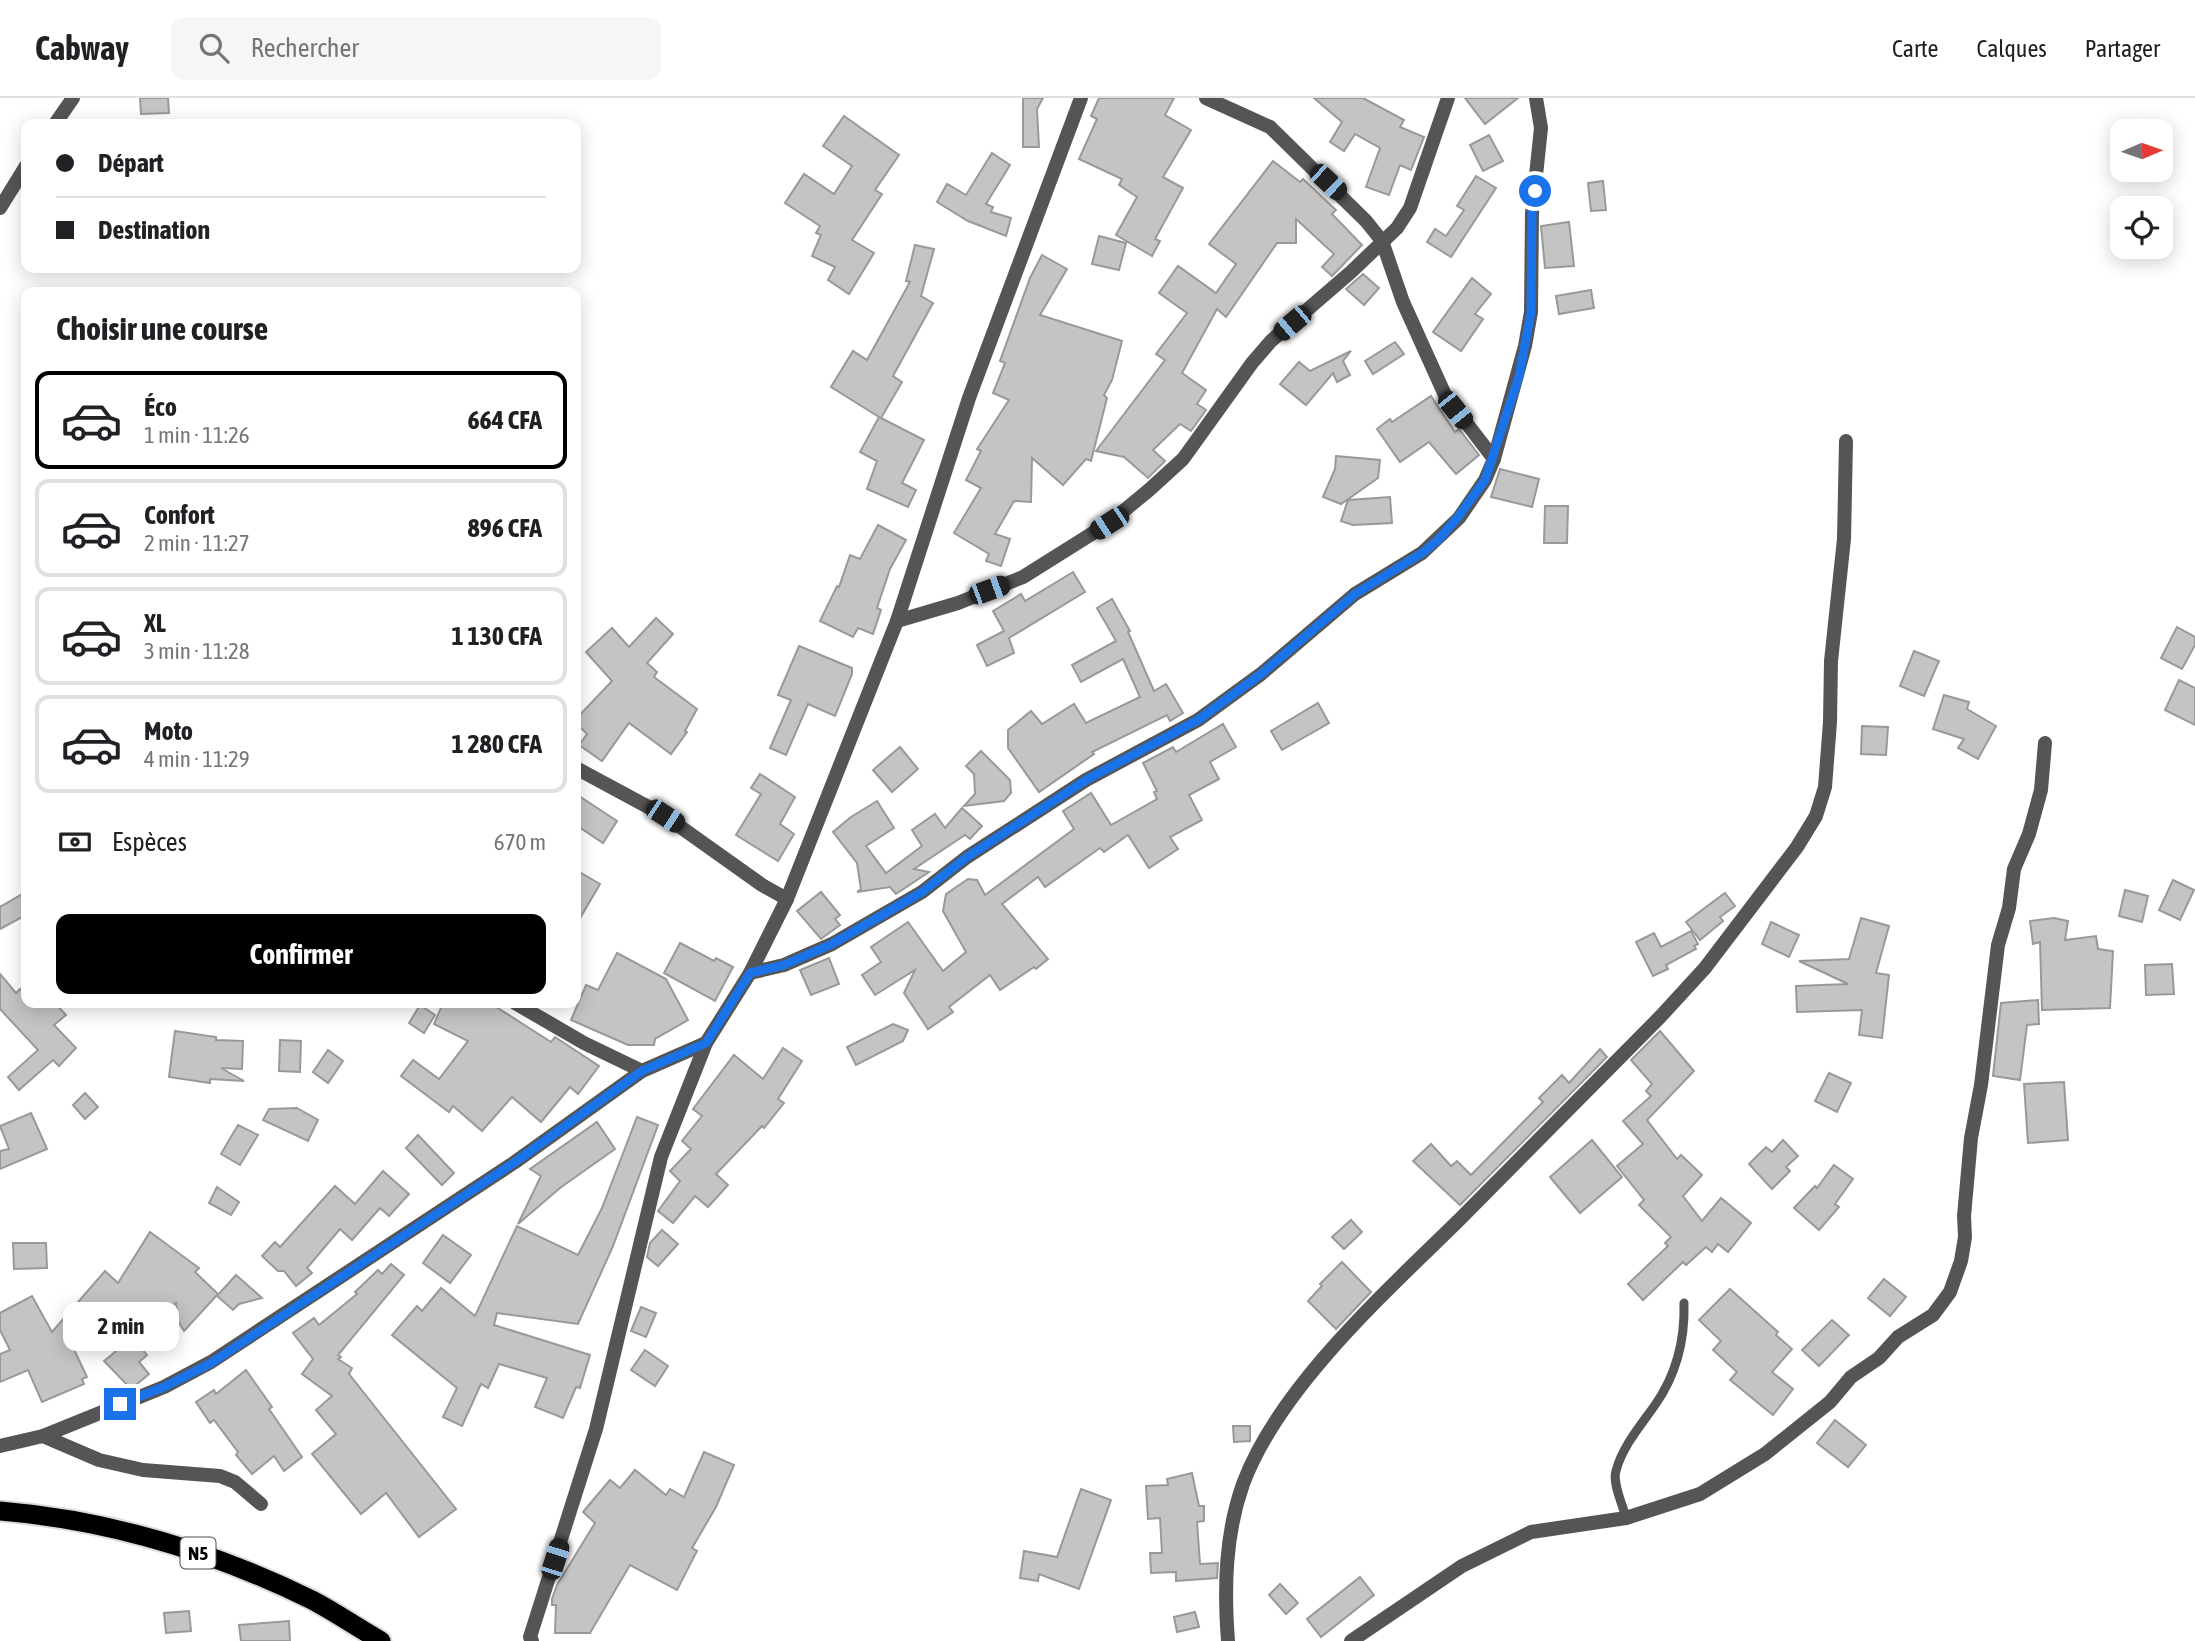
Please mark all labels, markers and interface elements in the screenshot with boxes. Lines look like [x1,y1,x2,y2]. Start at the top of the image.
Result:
search box [171,17,661,80]
text: Cabway [35,29,129,67]
icon: search [195,29,233,67]
text: Rechercher [251,33,359,63]
text: Carte [1892,35,1938,62]
text: Calques [1976,35,2047,62]
text: Partager [2085,35,2160,62]
north arrow [2110,119,2174,182]
map controls [2110,119,2173,259]
text: Départ [98,148,164,178]
car [1306,160,1351,204]
route start [1519,175,1551,207]
button: locate [2110,196,2173,259]
text: Destination [98,215,210,245]
car [1270,301,1315,345]
text: Choisir une course [56,310,268,347]
car [1434,387,1477,433]
icon: car [60,389,123,452]
text: Éco [144,392,177,422]
text: 664 CFA [467,405,542,435]
text: 1 min · 11:26 [144,422,250,448]
icon: car [60,497,123,560]
text: Confort [144,500,215,530]
car [1086,503,1133,543]
text: 896 CFA [467,513,542,543]
text: 2 min · 11:27 [144,530,250,556]
car [966,573,1013,607]
icon: car [60,605,123,668]
text: XL [144,608,166,638]
text: 1 130 CFA [452,621,542,651]
text: 3 min · 11:28 [144,638,250,664]
icon: car [60,713,123,776]
text: Moto [144,716,193,746]
text: 1 280 CFA [452,729,542,759]
text: 4 min · 11:29 [144,746,250,772]
car [642,796,689,836]
icon: cash [56,823,94,861]
text: Espèces [112,827,187,857]
text: 670 m [494,829,546,855]
button: Confirmer [56,914,546,994]
callout: 2 min [62,1302,178,1352]
text: 2 min [98,1313,144,1339]
route end [104,1388,136,1420]
car [539,1536,572,1582]
road number: N5 [180,1538,216,1568]

